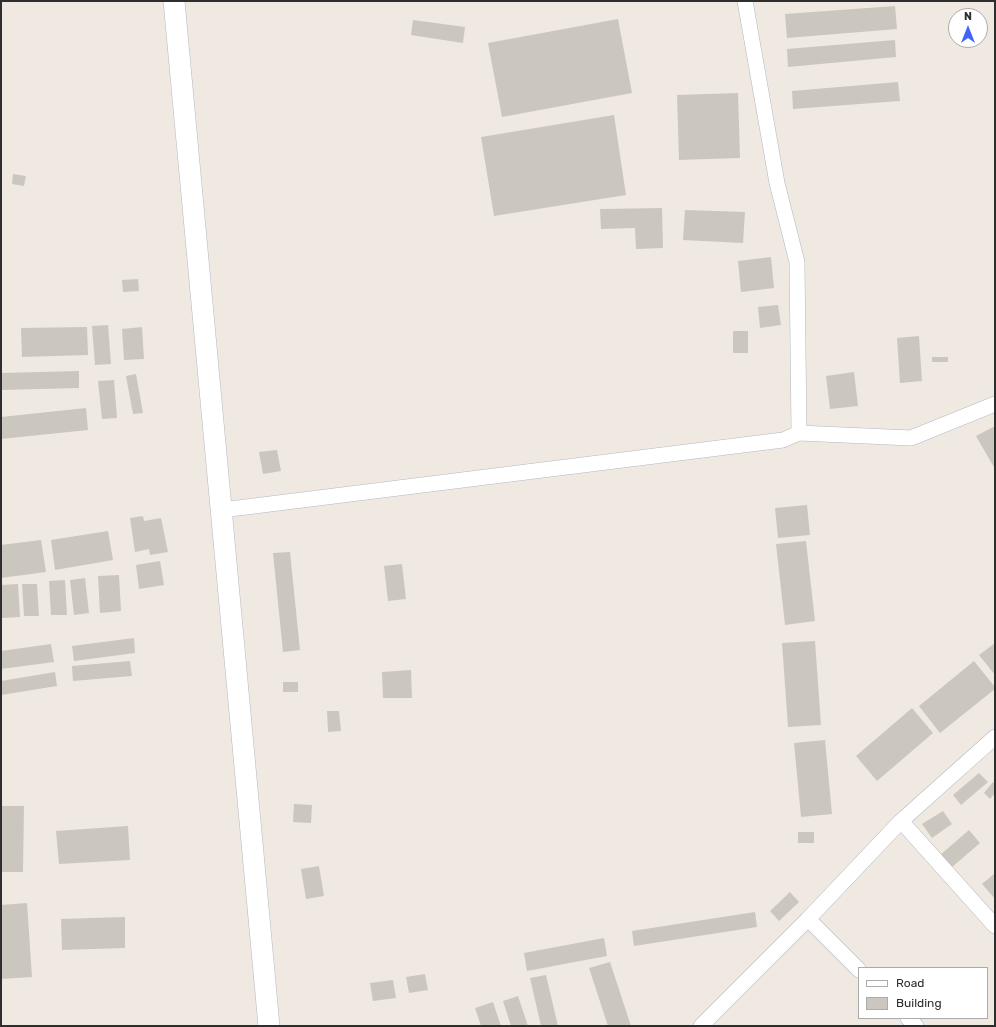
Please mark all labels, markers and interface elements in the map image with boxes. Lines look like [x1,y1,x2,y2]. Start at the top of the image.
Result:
north arrow [948,8,988,48]
text: N [964,10,972,23]
legend [858,967,988,1019]
text: Road [896,976,924,990]
text: Building [896,996,942,1010]

